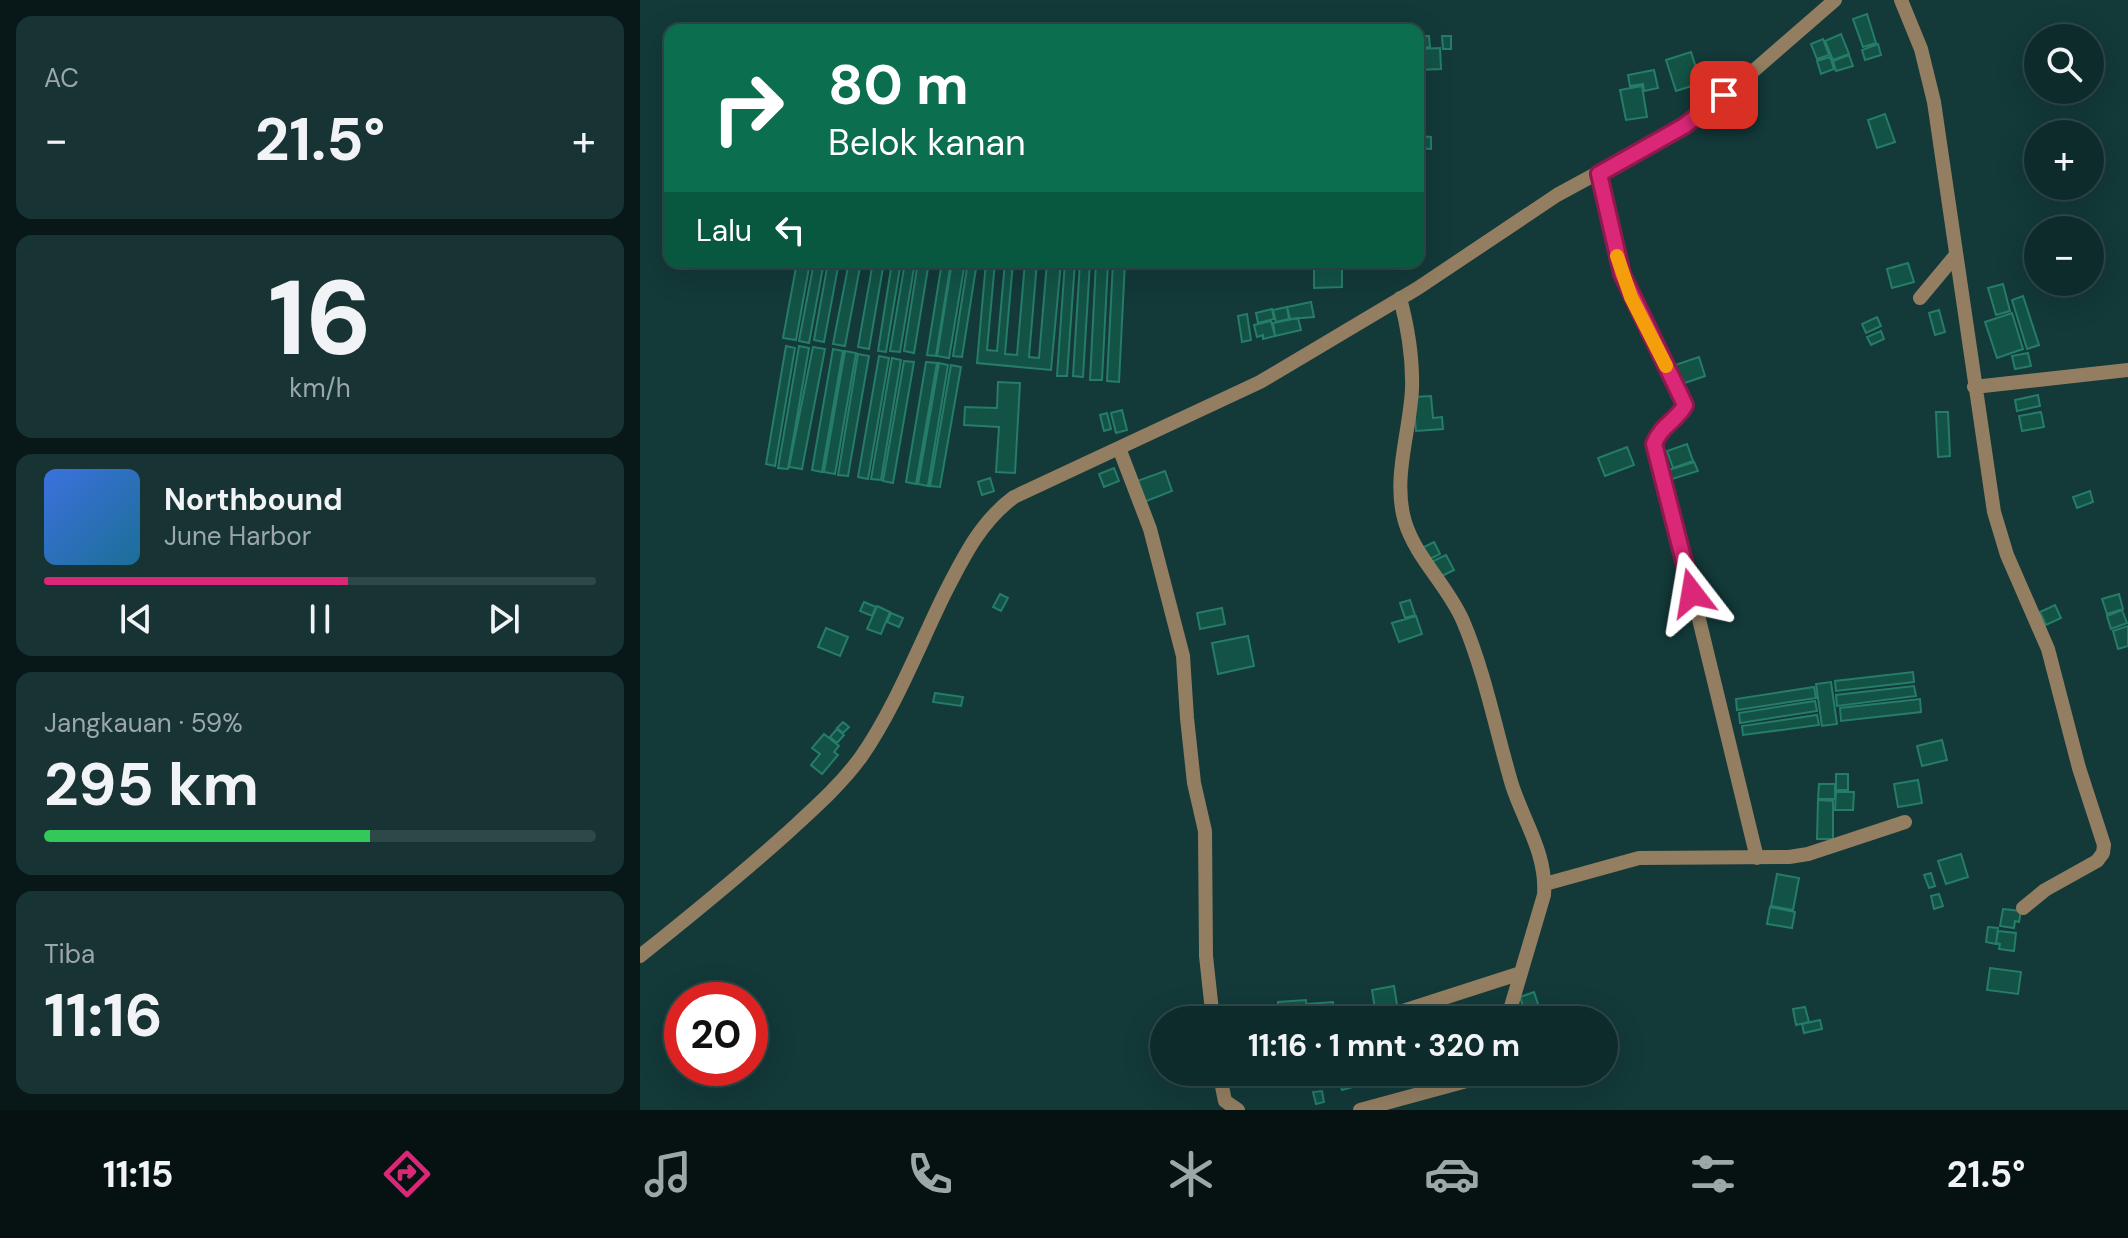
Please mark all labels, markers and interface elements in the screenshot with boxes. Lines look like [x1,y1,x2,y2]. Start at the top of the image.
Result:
map controls [2024,24,2104,296]
button: search [2024,24,2104,104]
text: 80 m [828,48,969,121]
icon: right [696,56,800,160]
text: AC [44,61,79,95]
pin [1690,61,1758,129]
icon: arrive [1702,73,1746,117]
text: 21.5° [255,100,385,179]
text: − [44,111,68,169]
text: + [572,111,596,169]
text: Belok kanan [828,119,1026,166]
button: + [2024,120,2104,200]
icon: left [768,208,812,252]
text: Lalu [696,211,752,250]
button: − [2024,216,2104,296]
text: 16 [268,251,372,386]
text: km/h [289,371,351,405]
text: Northbound [164,480,343,519]
text: June Harbor [164,519,311,553]
position arrow [1650,551,1734,635]
icon: previous [114,597,158,641]
icon: pause [298,597,342,641]
icon: next [482,597,526,641]
text: Jangkauan · 59% [44,706,243,740]
text: 295 km [44,745,259,824]
text: Tiba [44,937,95,971]
text: 11:16 [44,976,163,1055]
speed limit sign: 20 [664,982,768,1086]
text: 11:16 · 1 mnt · 320 m [1248,1026,1520,1065]
icon: directions [379,1146,435,1202]
icon: music [640,1146,696,1202]
icon: phone [902,1146,958,1202]
icon: climate [1163,1146,1219,1202]
icon: car [1424,1146,1480,1202]
icon: filters [1685,1146,1741,1202]
text: 11:15 [103,1151,174,1198]
text: 21.5° [1947,1151,2025,1198]

